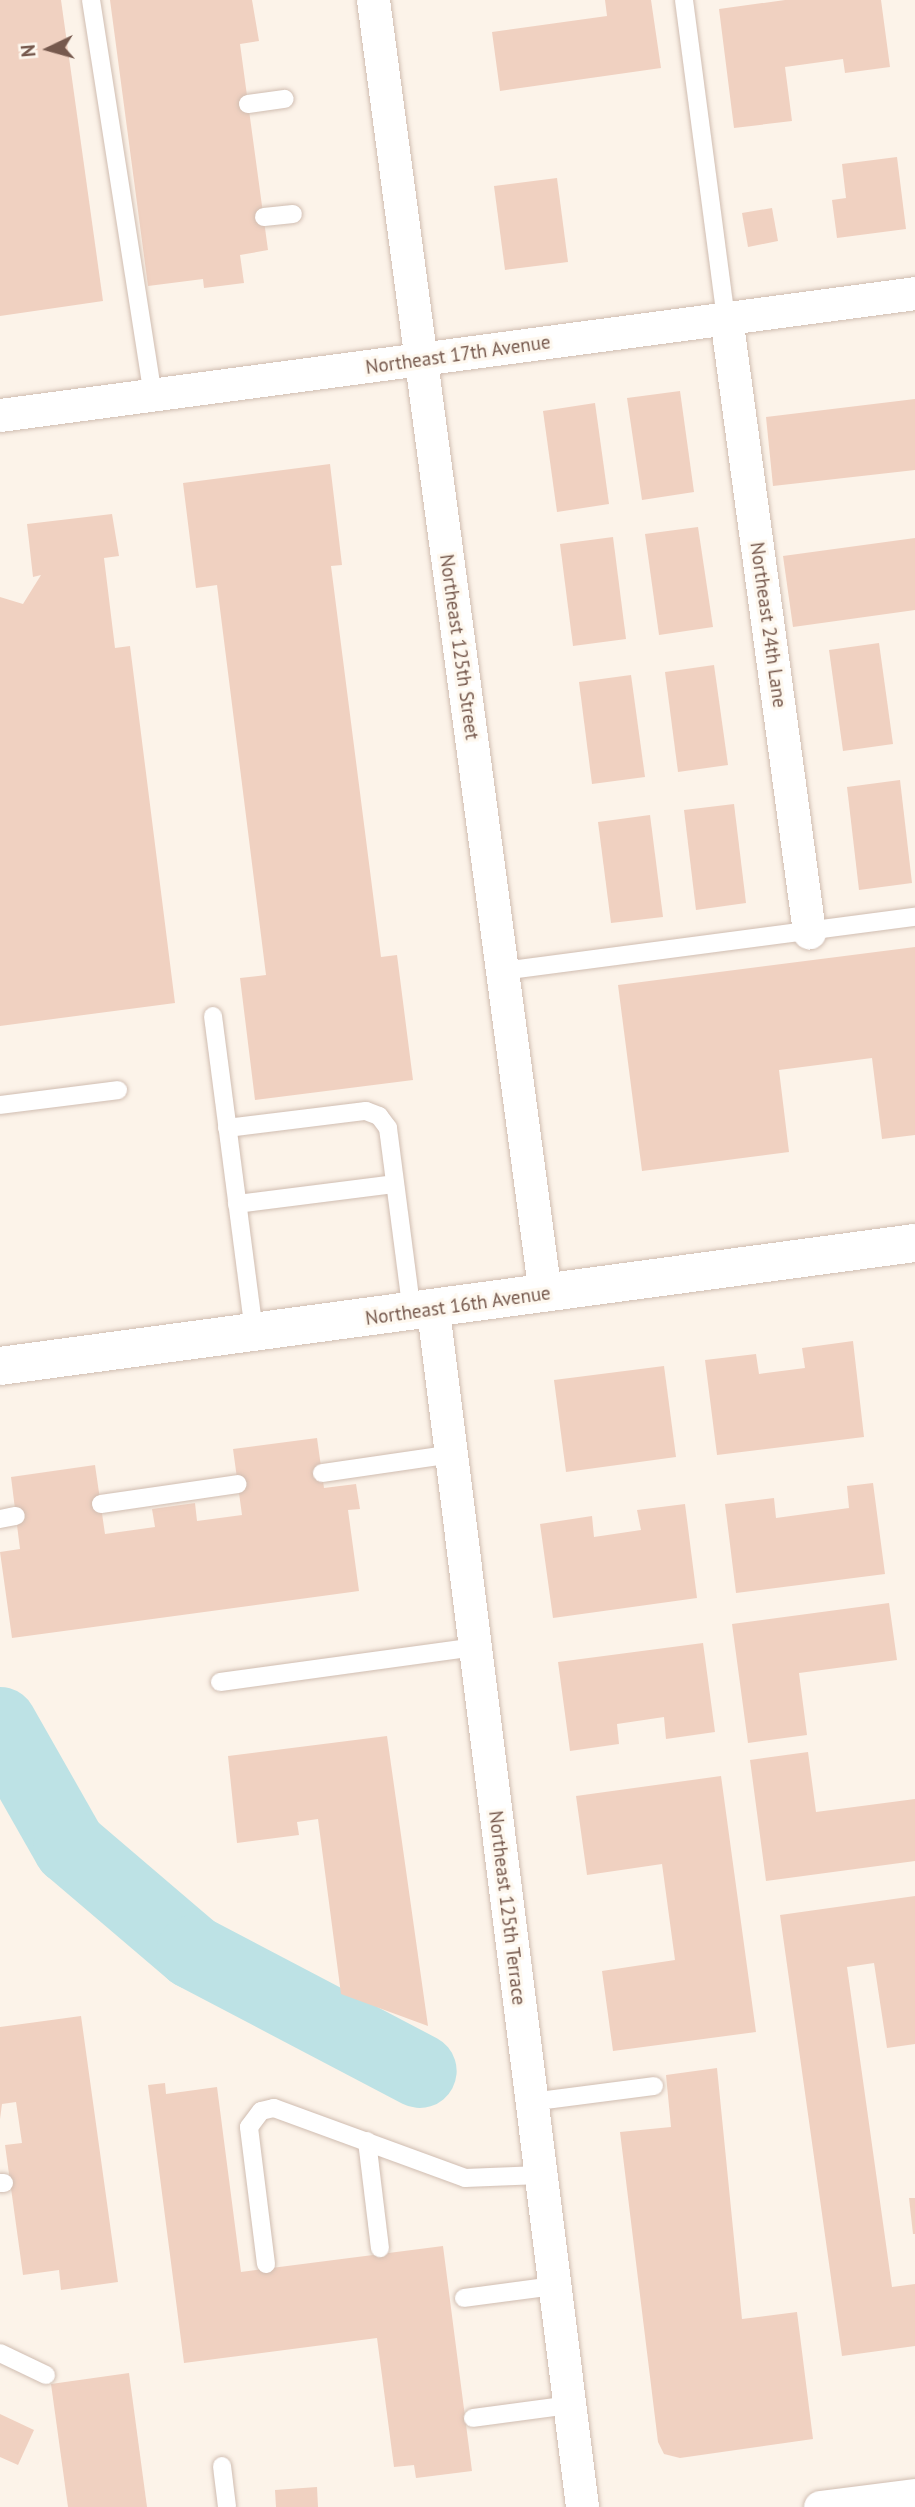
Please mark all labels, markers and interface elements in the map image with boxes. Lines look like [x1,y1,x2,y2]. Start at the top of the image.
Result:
north arrow [14,14,84,84]
text: N [16,44,41,58]
street label: Northeast 17th Avenue [364,331,552,379]
street label: Northeast 24th Lane [745,541,791,709]
street label: Northeast 125th Street [435,553,483,741]
street label: Northeast 16th Avenue [364,1282,552,1330]
street label: Northeast 125th Terrace [484,1809,530,2007]

